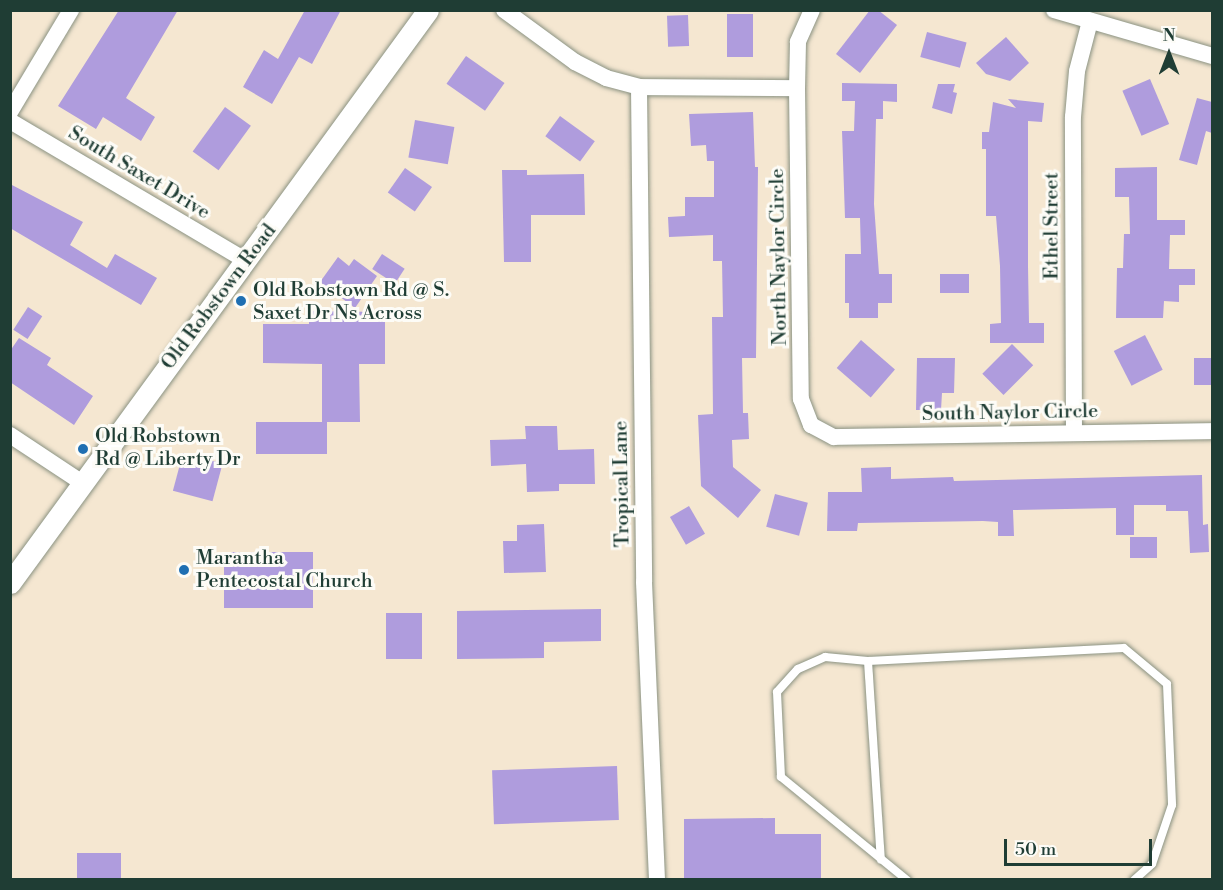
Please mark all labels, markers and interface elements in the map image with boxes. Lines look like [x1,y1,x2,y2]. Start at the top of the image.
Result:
north arrow [1139,24,1199,84]
text: N [1163,26,1175,46]
street label: South Saxet Drive [64,121,214,225]
street label: North Naylor Circle [765,168,793,346]
street label: Ethel Street [1040,172,1064,280]
street label: Old Robstown Road [156,219,282,375]
place label: Old Robstown Rd @ S. Saxet Dr Ns Across [253,278,449,325]
marker: Old Robstown Rd @ S. Saxet Dr Ns Across [234,294,248,308]
street label: South Naylor Circle [922,399,1098,427]
street label: Tropical Lane [609,420,635,548]
place label: Old Robstown Rd @ Liberty Dr [95,425,241,472]
marker: Old Robstown Rd @ Liberty Dr [76,442,90,456]
place label: Marantha Pentecostal Church [196,546,373,593]
marker: Marantha Pentecostal Church [177,563,191,577]
scale bar [1007,827,1156,865]
text: 50 m [1015,838,1056,861]

